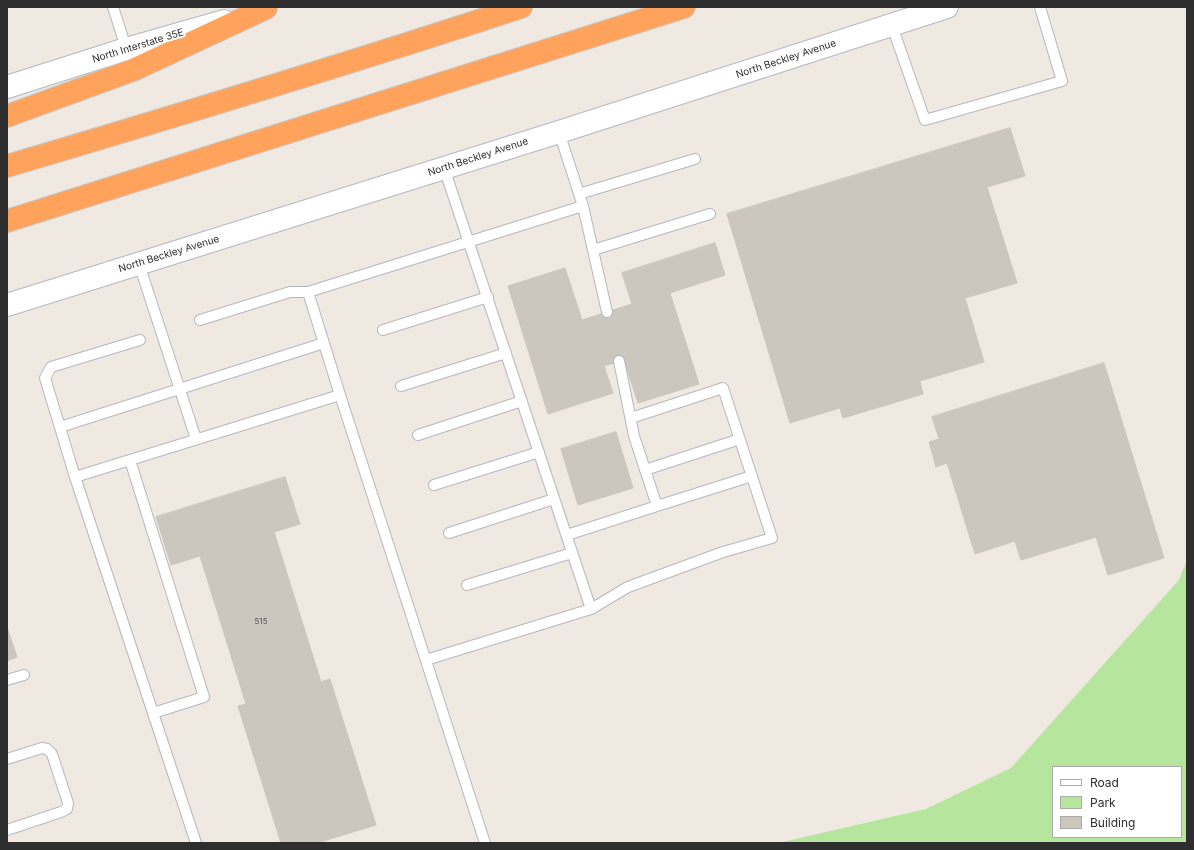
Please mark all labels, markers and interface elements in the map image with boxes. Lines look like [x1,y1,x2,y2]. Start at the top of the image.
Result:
street label: North Interstate 35E [91,26,185,66]
street label: North Beckley Avenue [734,37,838,81]
street label: North Beckley Avenue [426,135,530,179]
street label: North Beckley Avenue [117,233,221,275]
house number: 515 [255,617,267,627]
legend [1052,766,1182,838]
text: Road [1090,775,1119,790]
text: Park [1090,795,1116,810]
text: Building [1090,815,1135,830]

